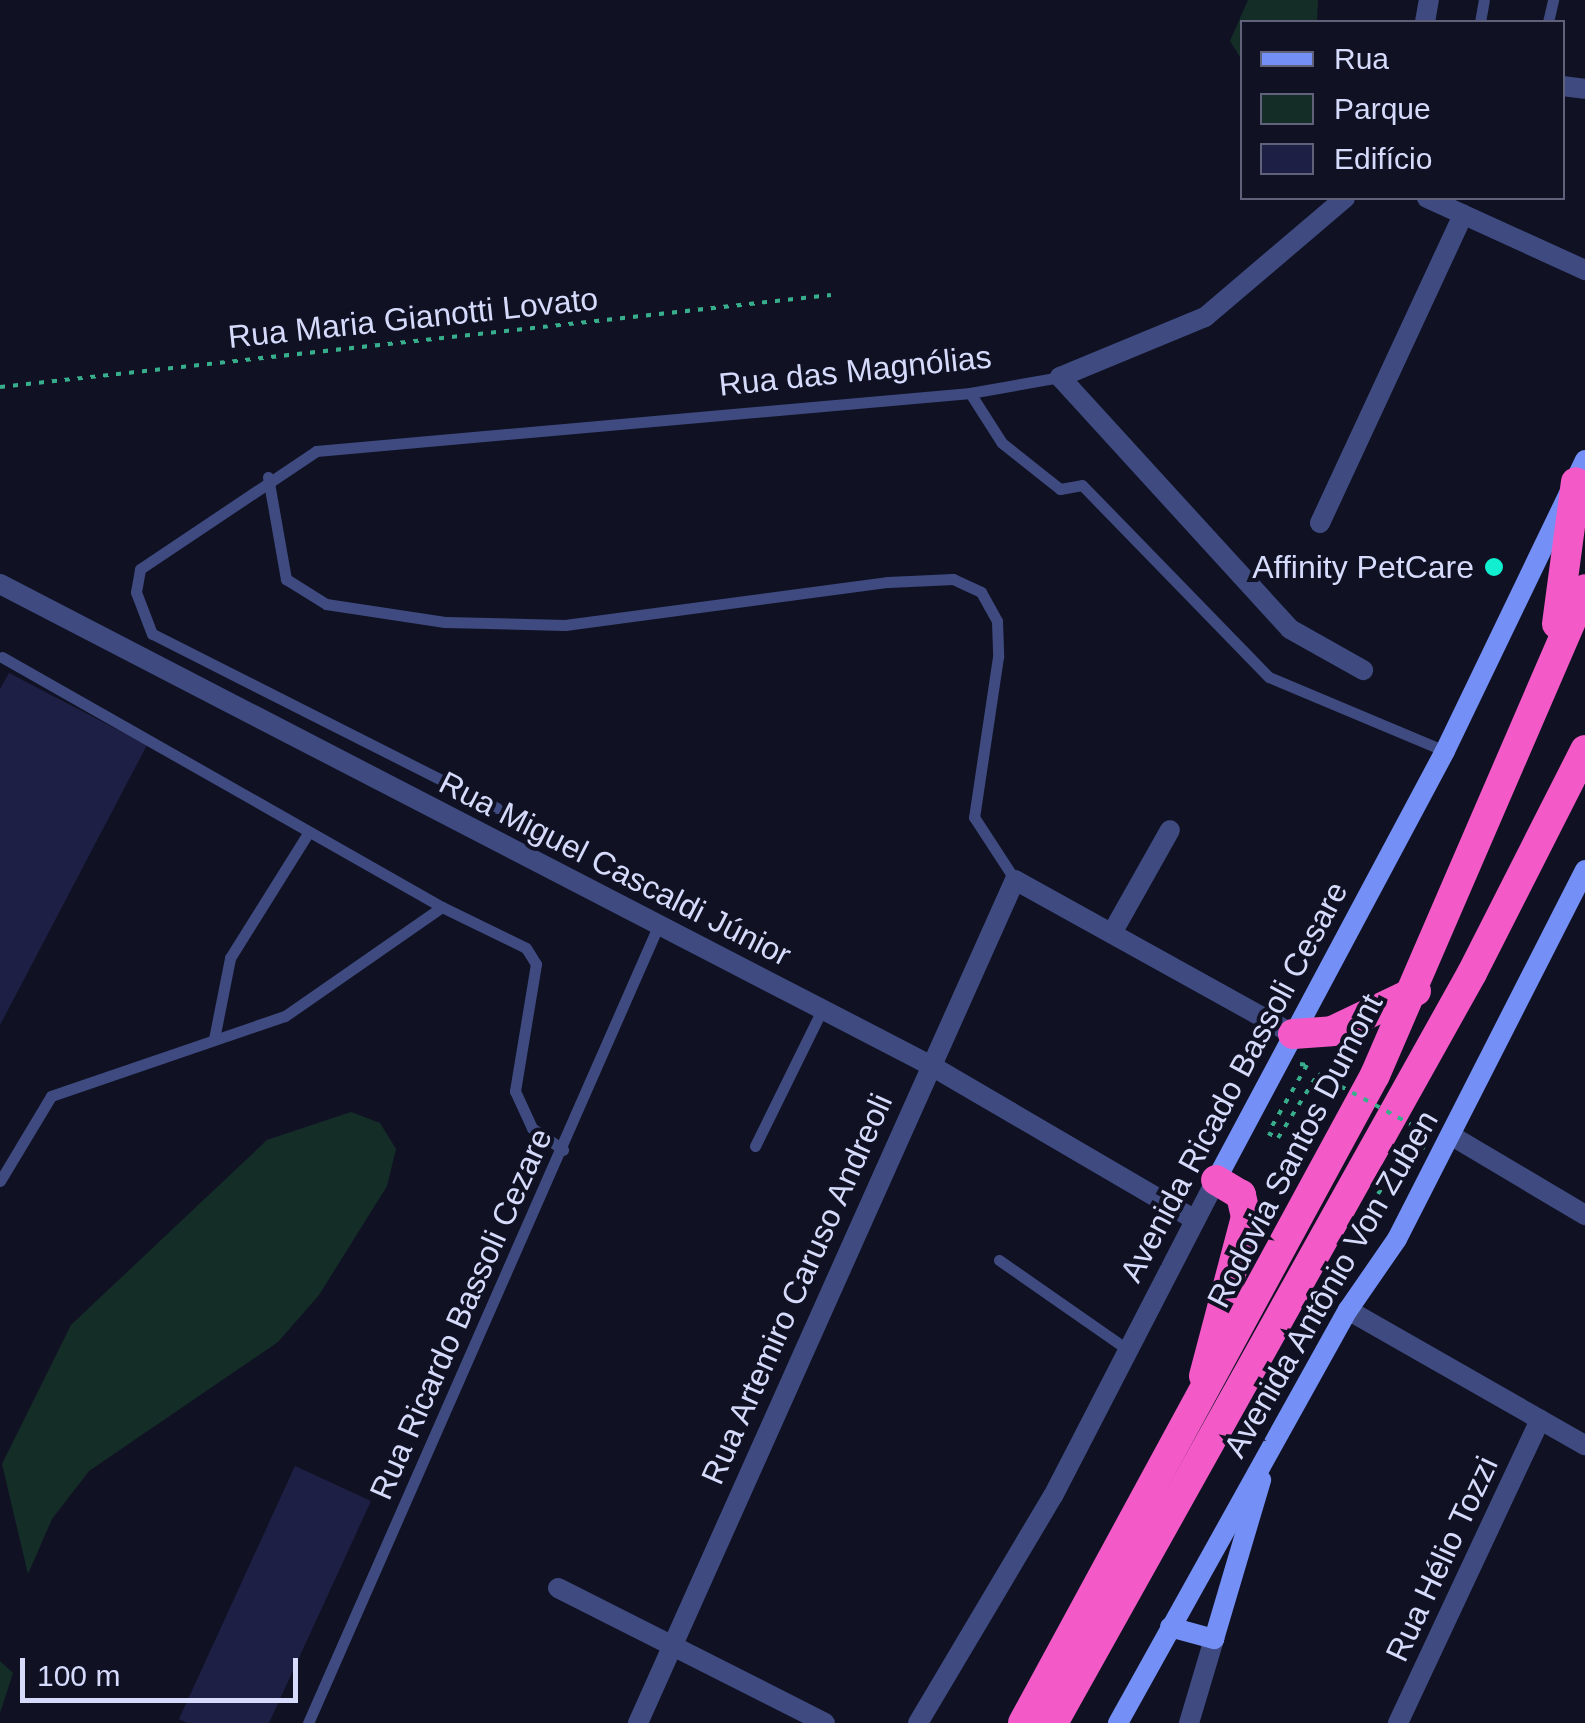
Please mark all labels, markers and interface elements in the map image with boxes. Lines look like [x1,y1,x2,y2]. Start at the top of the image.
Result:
legend [1240,20,1565,200]
text: Rua [1334,42,1389,75]
text: Parque [1334,92,1431,125]
text: Edifício [1334,142,1432,175]
street label: Rua Maria Gianotti Lovato [226,279,600,357]
street label: Rua das Magnólias [717,338,993,404]
place label: Affinity PetCare [1252,548,1474,586]
marker: Affinity PetCare [1483,556,1505,578]
street label: Rua Miguel Cascaldi Júnior [433,763,797,975]
street label: Avenida Ricado Bassoli Cesare [1112,875,1356,1289]
street label: Rodovia Santos Dumont [1199,988,1391,1314]
street label: Rua Artemiro Caruso Andreoli [693,1086,901,1492]
street label: Avenida Antônio Von Zuben [1215,1103,1447,1465]
street label: Rua Ricardo Bassoli Cezare [362,1123,560,1505]
street label: Rua Hélio Tozzi [1378,1450,1506,1668]
scale bar [25,1638,302,1700]
text: 100 m [37,1659,120,1692]

